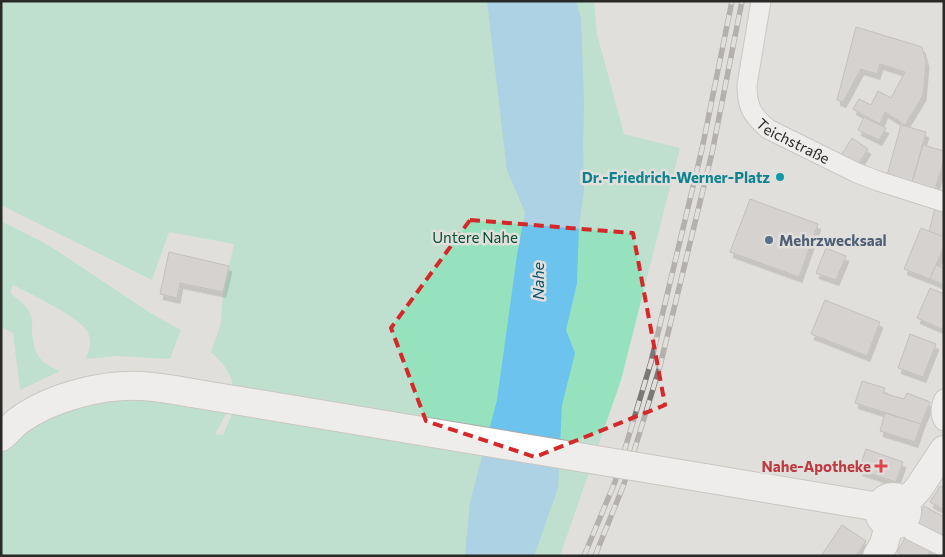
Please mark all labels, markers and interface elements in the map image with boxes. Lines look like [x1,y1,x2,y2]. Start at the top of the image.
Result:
street label: Teichstraße [753,114,833,167]
place label: Dr.-Friedrich-Werner-Platz [582,168,770,186]
marker: Dr.-Friedrich-Werner-Platz [774,171,786,183]
park label: Untere Nahe [432,228,518,246]
place label: Mehrzwecksaal [779,231,887,249]
marker: Mehrzwecksaal [763,234,775,246]
water label: Nahe [528,261,547,300]
place label: Nahe-Apotheke [762,457,871,475]
marker: Nahe-Apotheke [875,460,887,472]

